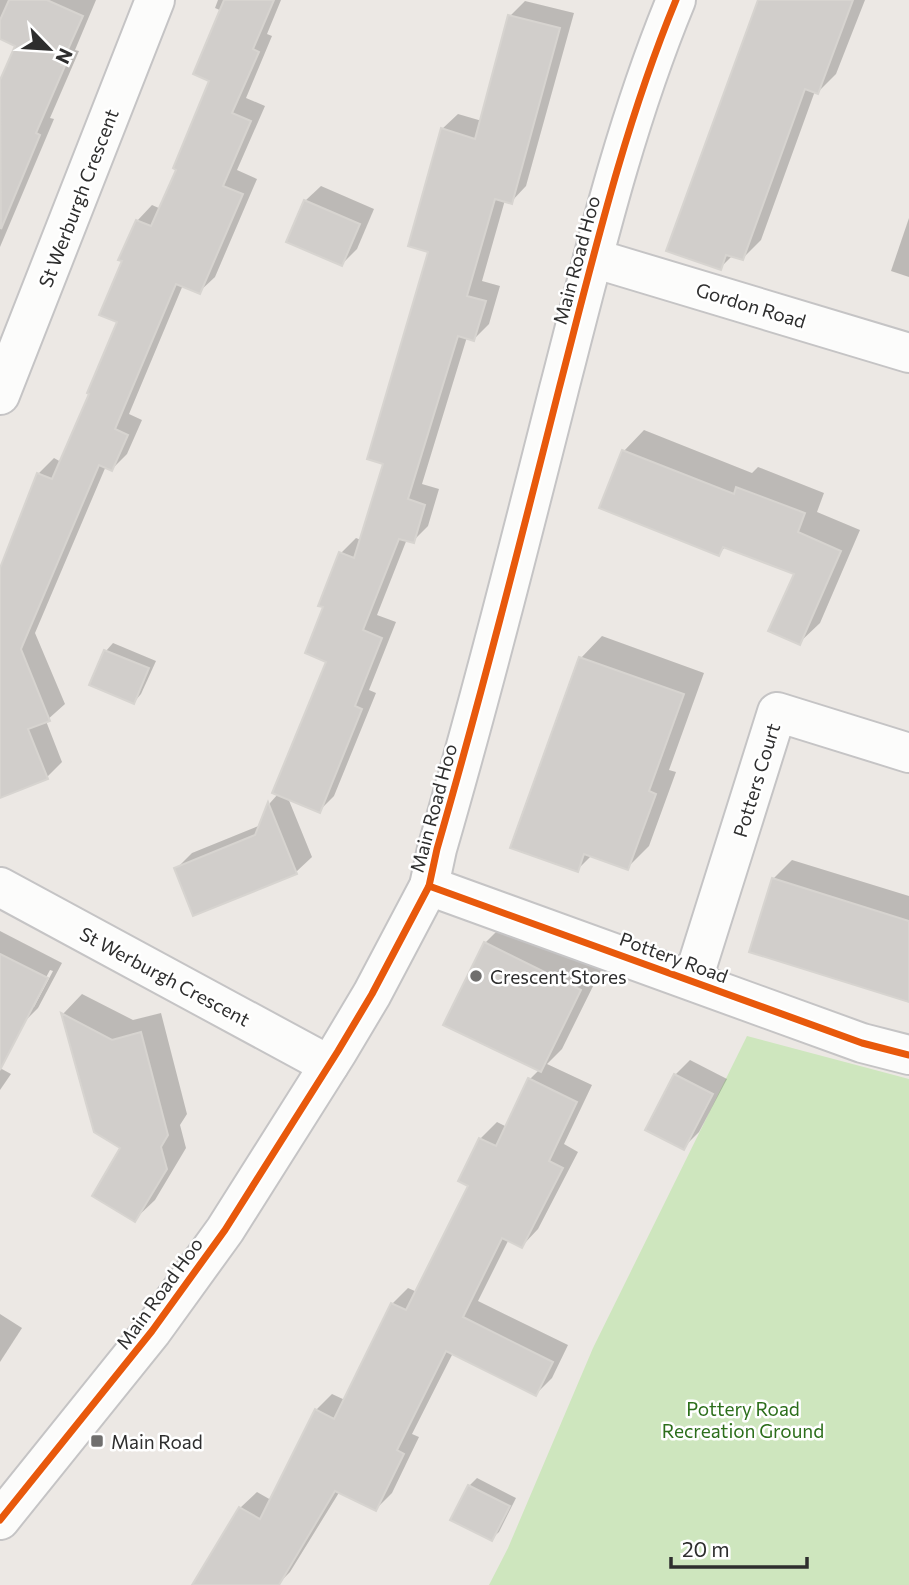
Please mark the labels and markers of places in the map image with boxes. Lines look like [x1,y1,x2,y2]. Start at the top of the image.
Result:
place label: Crescent Stores [490,965,627,988]
marker: Crescent Stores [468,968,484,984]
place label: Main Road [111,1430,203,1453]
marker: Main Road [89,1433,105,1449]

